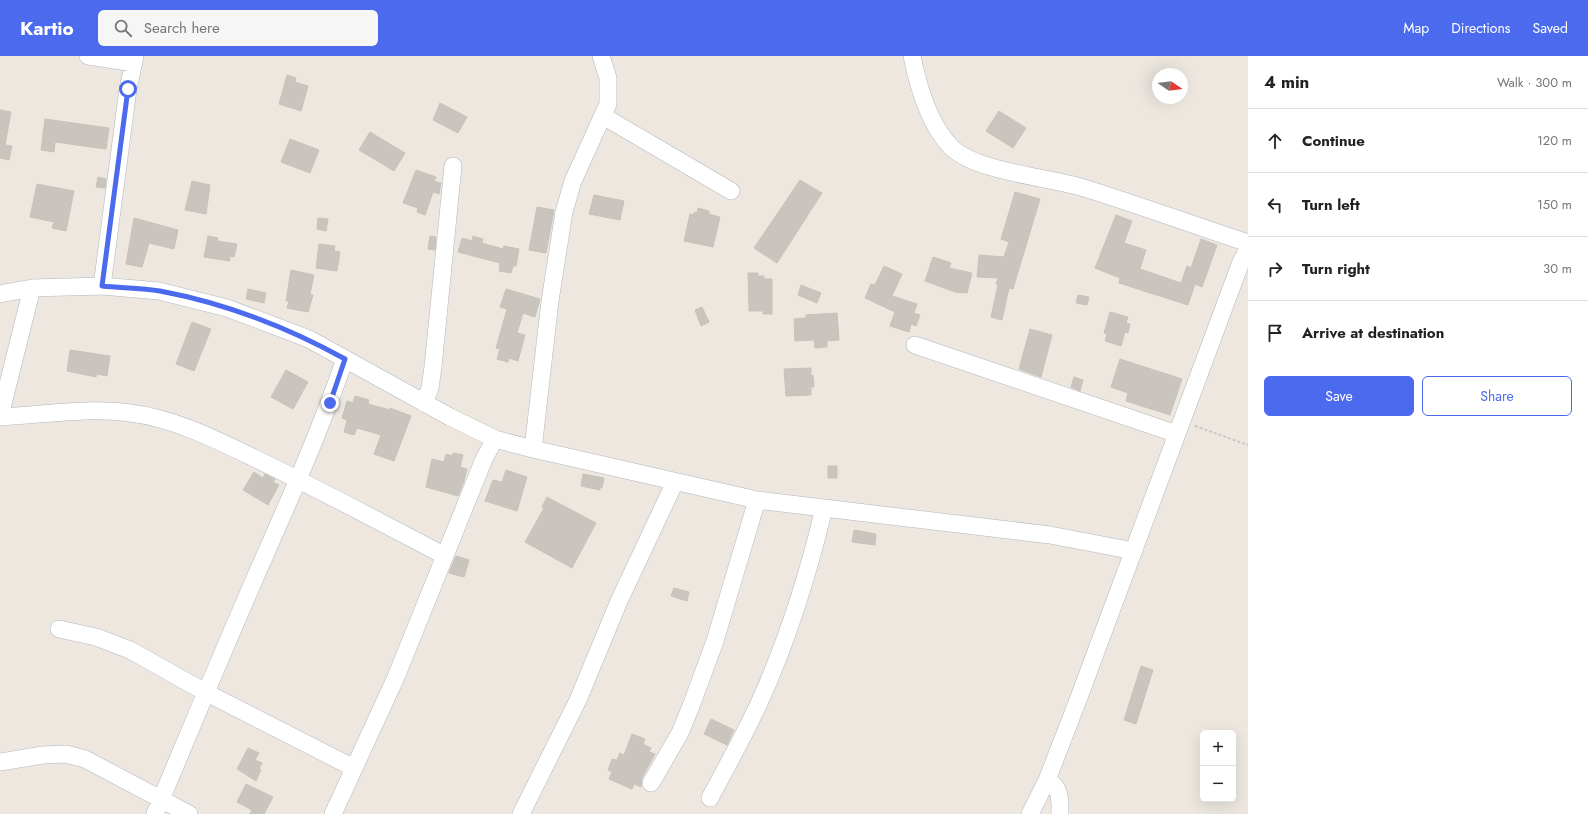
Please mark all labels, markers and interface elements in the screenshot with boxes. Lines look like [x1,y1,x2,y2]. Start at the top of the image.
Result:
search box [98,10,378,46]
text: Kartio [20,15,74,42]
icon: search [112,17,134,39]
text: Search here [144,17,220,39]
text: Map [1403,18,1429,38]
text: Directions [1451,18,1511,38]
text: Saved [1533,18,1568,38]
north arrow [1152,68,1188,104]
text: 4 min [1264,70,1309,94]
text: Walk · 300 m [1497,73,1572,92]
route start [119,80,137,98]
icon: ahead [1264,130,1286,152]
text: Continue [1302,130,1365,152]
text: 120 m [1537,131,1572,150]
icon: left [1264,194,1286,216]
text: Turn left [1302,194,1360,216]
text: 150 m [1537,195,1572,214]
icon: right [1264,258,1286,280]
text: Turn right [1302,258,1370,280]
text: 30 m [1543,259,1572,278]
icon: arrive [1264,322,1286,344]
text: Arrive at destination [1302,322,1444,344]
button: Save [1264,376,1414,416]
button: Share [1422,376,1572,416]
route end [321,394,339,412]
map controls [1200,730,1236,802]
button: + [1200,730,1236,766]
button: − [1200,766,1236,802]

